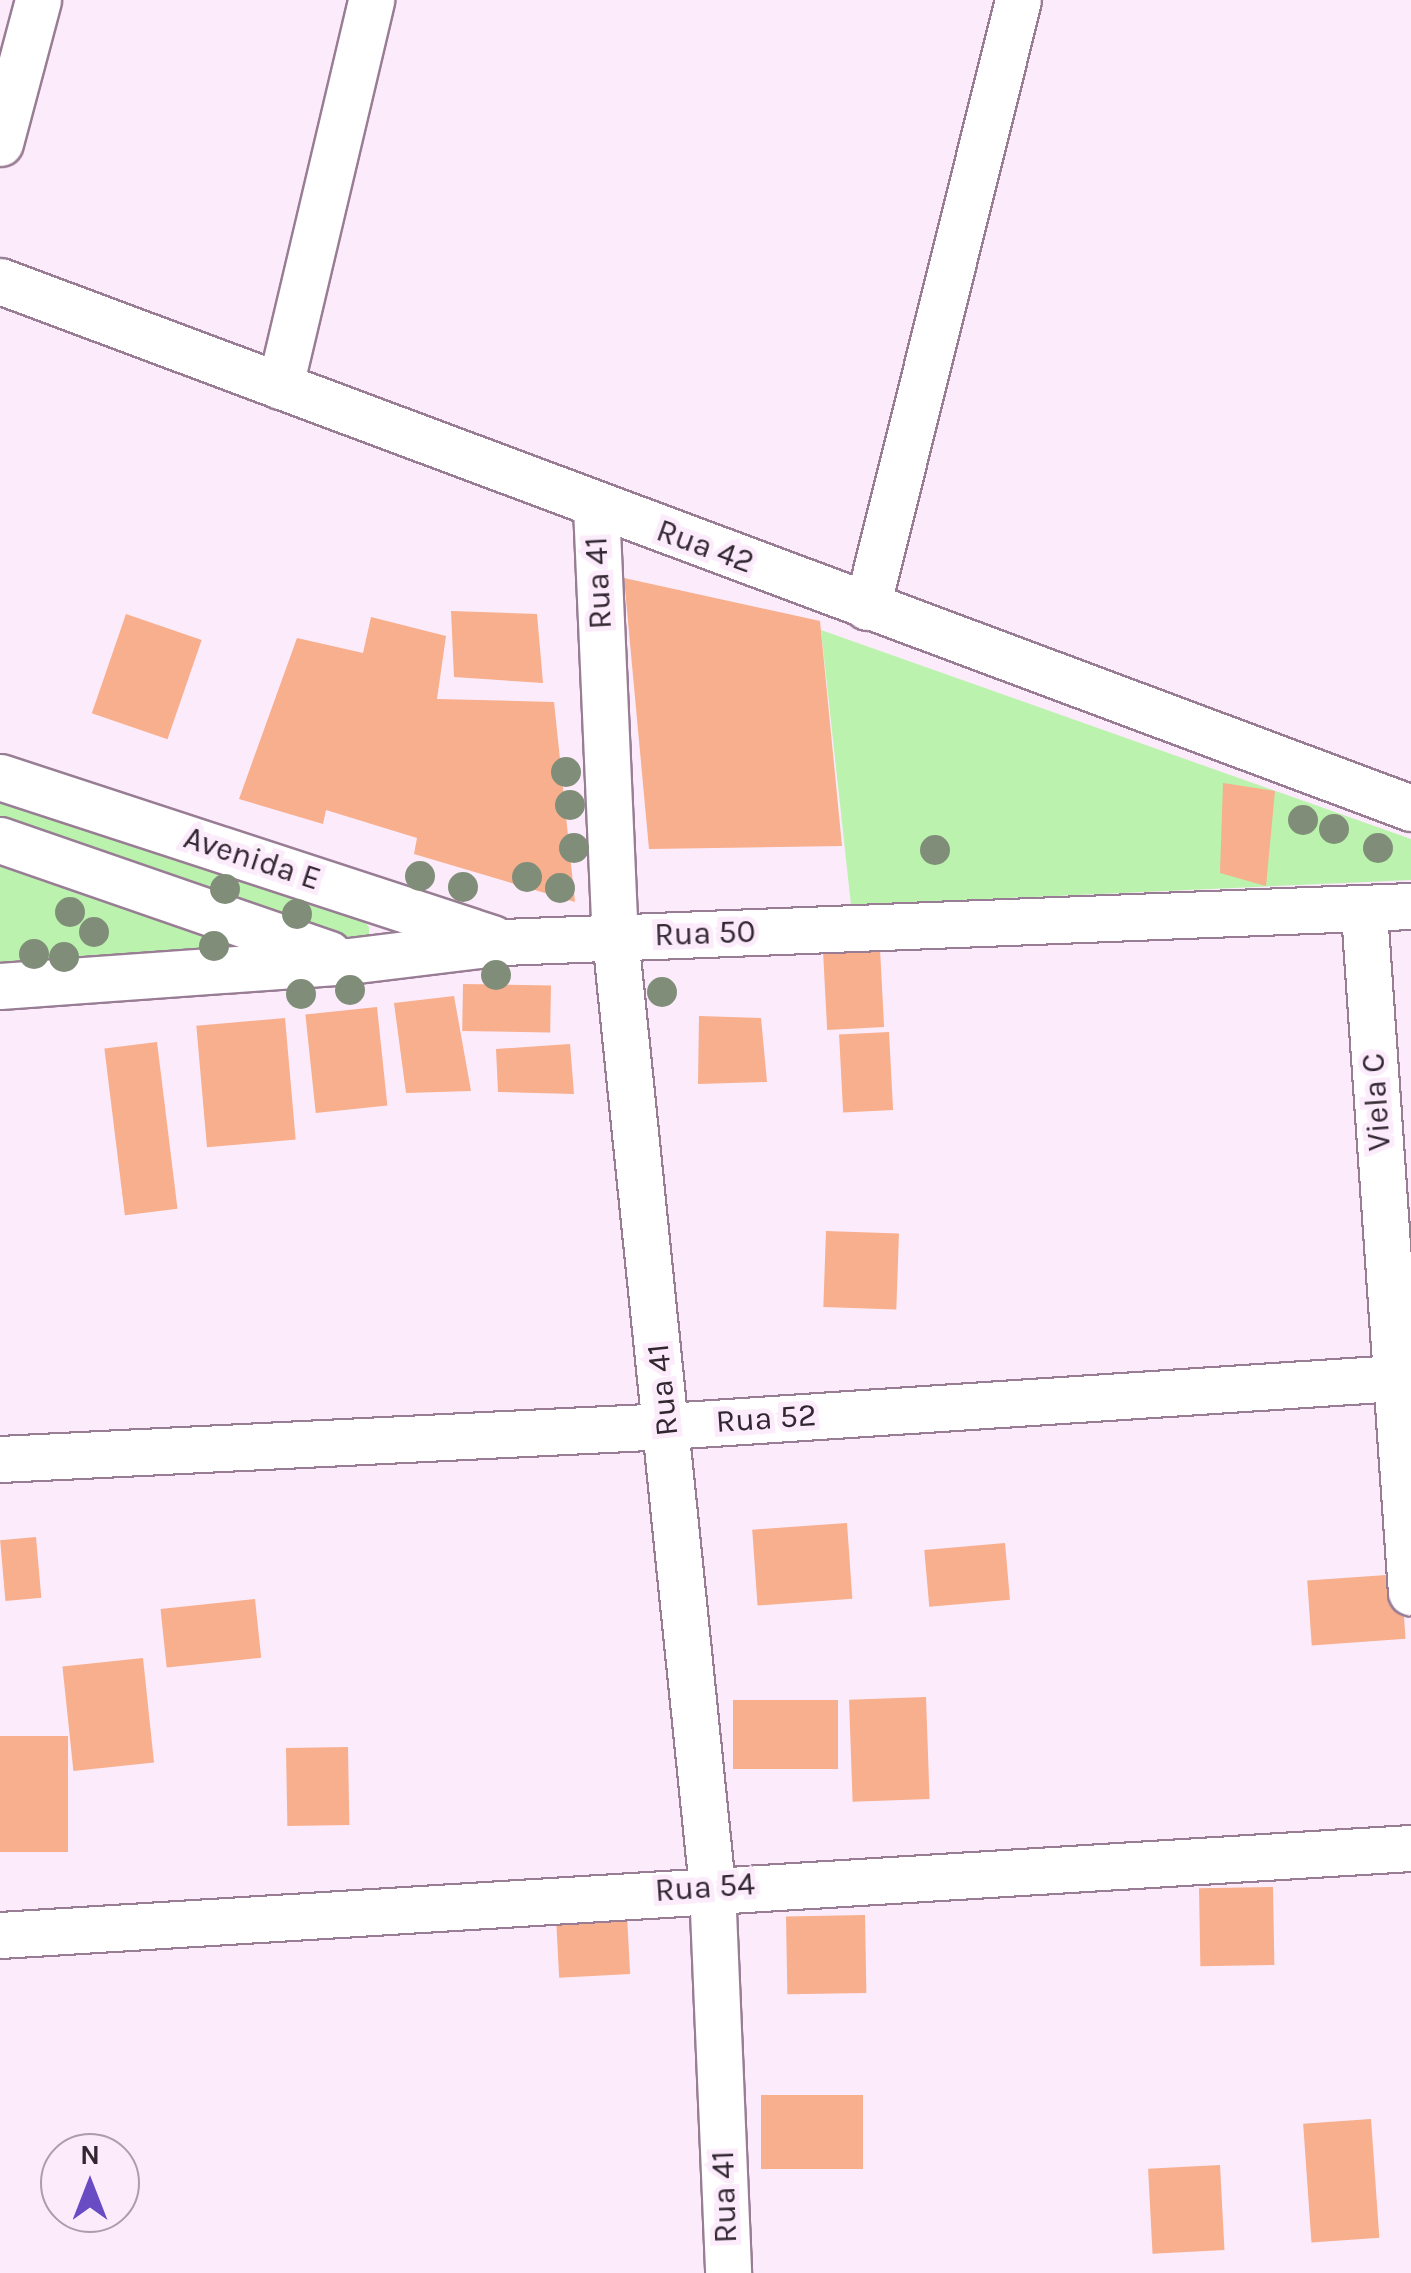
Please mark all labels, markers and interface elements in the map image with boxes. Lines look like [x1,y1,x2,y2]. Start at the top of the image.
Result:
street label: Rua 42 [651,512,759,582]
street label: Rua 41 [577,536,621,630]
street label: Avenida E [179,819,325,899]
street label: Rua 50 [654,913,756,955]
street label: Viela C [1354,1052,1400,1152]
street label: Rua 41 [639,1342,687,1438]
street label: Rua 52 [714,1396,818,1442]
street label: Rua 54 [654,1865,756,1911]
north arrow [40,2133,140,2233]
text: N [80,2138,100,2171]
street label: Rua 41 [704,2150,746,2244]

